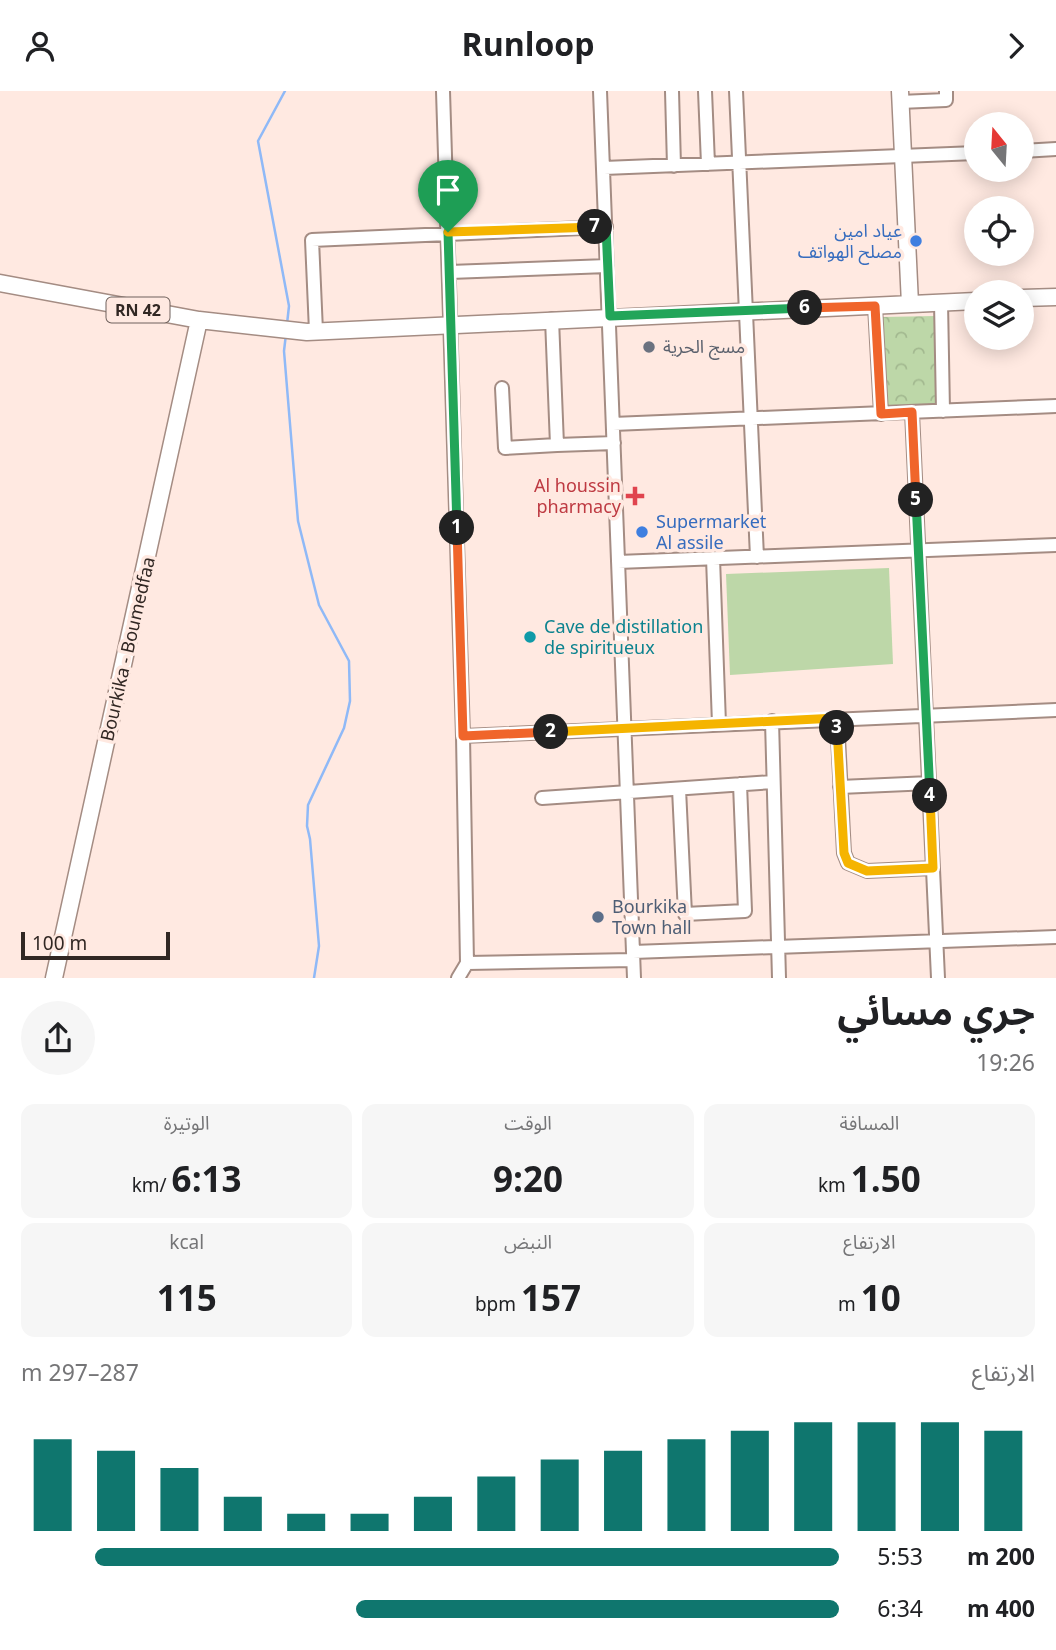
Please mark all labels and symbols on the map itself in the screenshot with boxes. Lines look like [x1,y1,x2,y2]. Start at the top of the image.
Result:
north arrow [964,112,1034,182]
pin [418,160,478,232]
pin: 7 [578,209,612,245]
place label: عياد امين مصلح الهواتف [798,212,902,271]
marker: عياد امين مصلح الهواتف [908,233,924,249]
pin: 6 [788,291,822,325]
road number: RN 42 [106,297,170,323]
place label: مسج الحرية [663,328,745,366]
marker: مسج الحرية [641,339,657,355]
place label: Al houssin pharmacy [534,467,622,526]
pin: 5 [898,483,934,517]
marker: Al houssin pharmacy [627,488,643,504]
place label: Supermarket Al assile [656,503,767,562]
pin: 1 [440,511,475,545]
marker: Supermarket Al assile [634,524,650,540]
street label: Bourkika - Boumedfaa [88,553,168,745]
place label: Cave de distillation de spiritueux [544,608,703,667]
marker: Cave de distillation de spiritueux [522,629,538,645]
pin: 3 [820,711,854,745]
pin: 2 [534,715,568,749]
pin: 4 [912,779,948,813]
place label: Bourkika Town hall [612,888,692,947]
marker: Bourkika Town hall [590,909,606,925]
scale bar [21,929,170,961]

